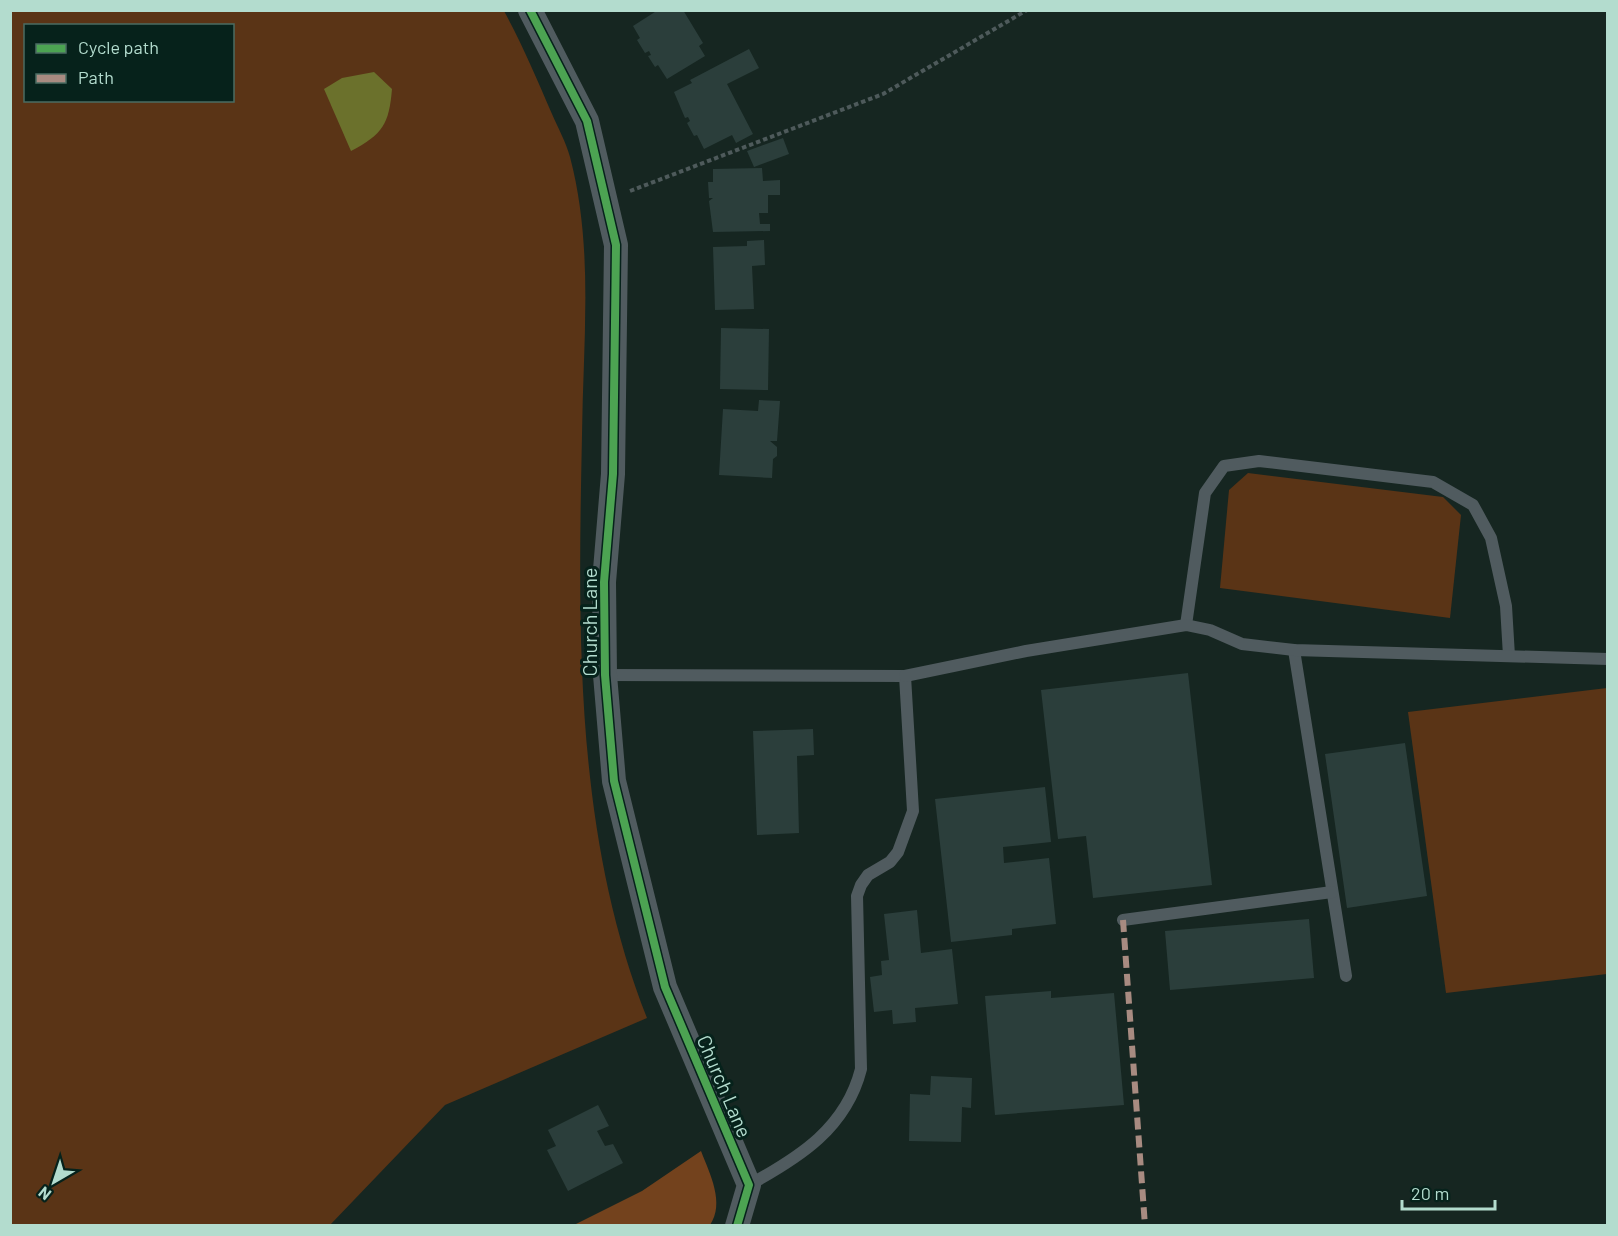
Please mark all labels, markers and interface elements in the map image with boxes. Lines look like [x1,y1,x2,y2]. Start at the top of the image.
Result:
legend [24,24,234,102]
text: Cycle path [78,36,159,58]
text: Path [78,66,114,88]
street label: Church Lane [577,568,601,676]
street label: Church Lane [693,1031,757,1141]
north arrow [24,1152,84,1212]
scale bar [1402,1173,1495,1211]
text: 20 m [1411,1182,1449,1204]
text: N [34,1183,54,1205]

